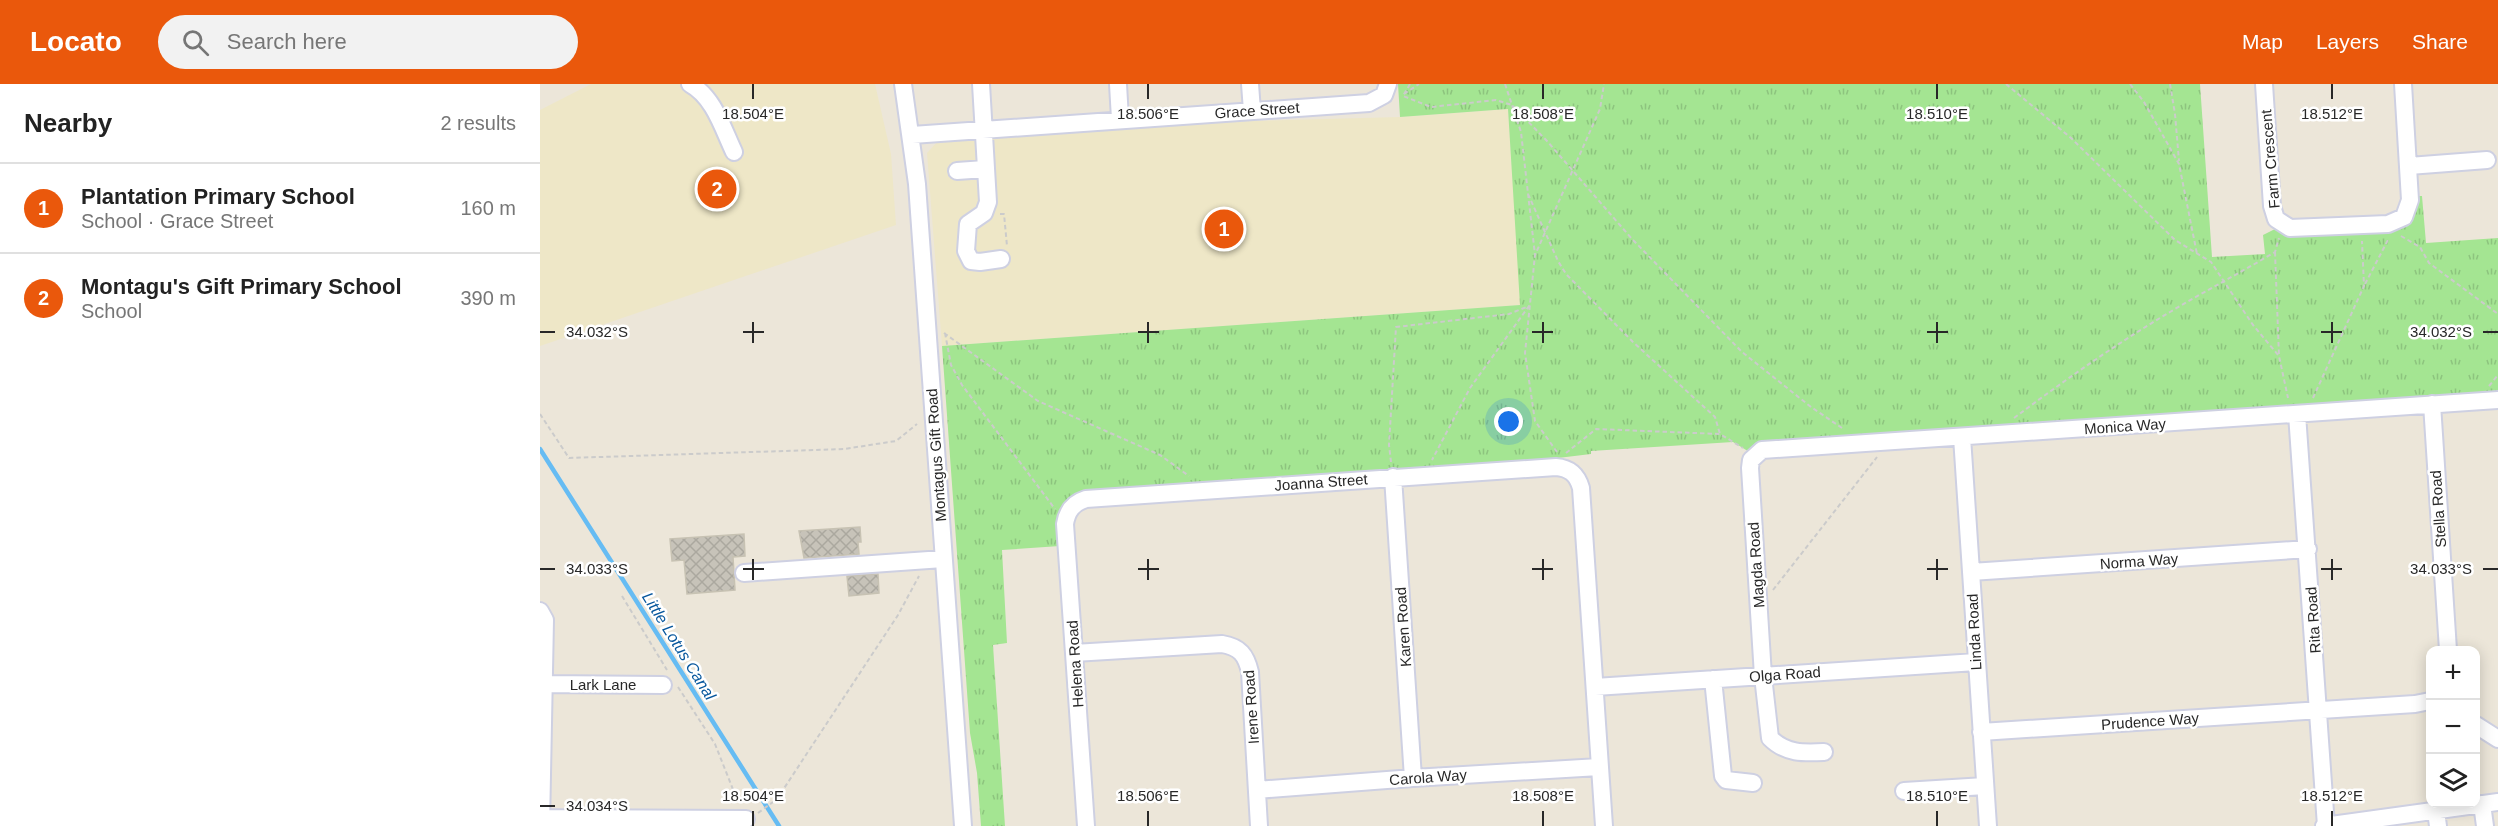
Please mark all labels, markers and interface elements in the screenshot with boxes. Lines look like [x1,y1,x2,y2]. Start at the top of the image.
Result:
search box [158,15,578,69]
text: Locato [30,26,122,57]
icon: search [179,26,212,59]
text: Search here [227,29,347,54]
text: Map [2242,30,2283,53]
text: Layers [2316,30,2379,53]
text: Share [2412,30,2468,53]
street label: Grace Street [1214,98,1301,121]
text: 18.504°E [722,105,784,122]
text: 18.506°E [1117,105,1179,122]
text: 18.508°E [1512,105,1574,122]
text: 18.510°E [1906,105,1968,122]
text: 18.512°E [2301,105,2363,122]
text: Nearby [24,108,112,138]
street label: Farm Crescent [2257,108,2283,209]
text: 2 results [440,112,516,134]
pin: 2 [698,166,736,212]
text: Plantation Primary School [81,184,355,209]
text: 1 [38,197,49,219]
text: 160 m [460,197,516,219]
pin: 1 [1204,206,1244,252]
text: School · Grace Street [81,210,273,232]
text: Montagu's Gift Primary School [81,274,402,299]
text: 2 [38,287,49,309]
text: 390 m [460,287,516,309]
text: School [81,300,142,322]
text: 34.032°S [566,323,628,340]
text: 34.032°S [2410,323,2472,340]
street label: Montagus Gift Road [923,388,949,522]
your location [1494,407,1523,436]
street label: Monica Way [2084,415,2167,437]
street label: Joanna Street [1274,470,1369,494]
street label: Stella Road [2427,470,2449,548]
street label: Magda Road [1745,522,1767,608]
street label: Norma Way [2099,550,2179,572]
text: 34.033°S [566,560,628,577]
text: 34.033°S [2410,560,2472,577]
street label: Karen Road [1392,586,1414,668]
street label: Rita Road [2302,586,2324,654]
water label: Little Lotus Canal [639,589,719,703]
street label: Linda Road [1964,593,1984,671]
street label: Helena Road [1063,620,1087,708]
map controls [2426,646,2480,808]
button: + [2426,646,2480,700]
street label: Olga Road [1749,663,1821,685]
street label: Irene Road [1240,669,1262,745]
street label: Lark Lane [570,676,636,693]
button: − [2426,700,2480,754]
street label: Prudence Way [2101,709,2200,733]
button: layers [2426,754,2480,808]
street label: Carola Way [1389,766,1468,788]
text: 18.504°E [722,787,784,804]
text: 18.506°E [1117,787,1179,804]
text: 18.508°E [1512,787,1574,804]
text: 18.510°E [1906,787,1968,804]
text: 18.512°E [2301,787,2363,804]
text: 34.034°S [566,797,628,814]

